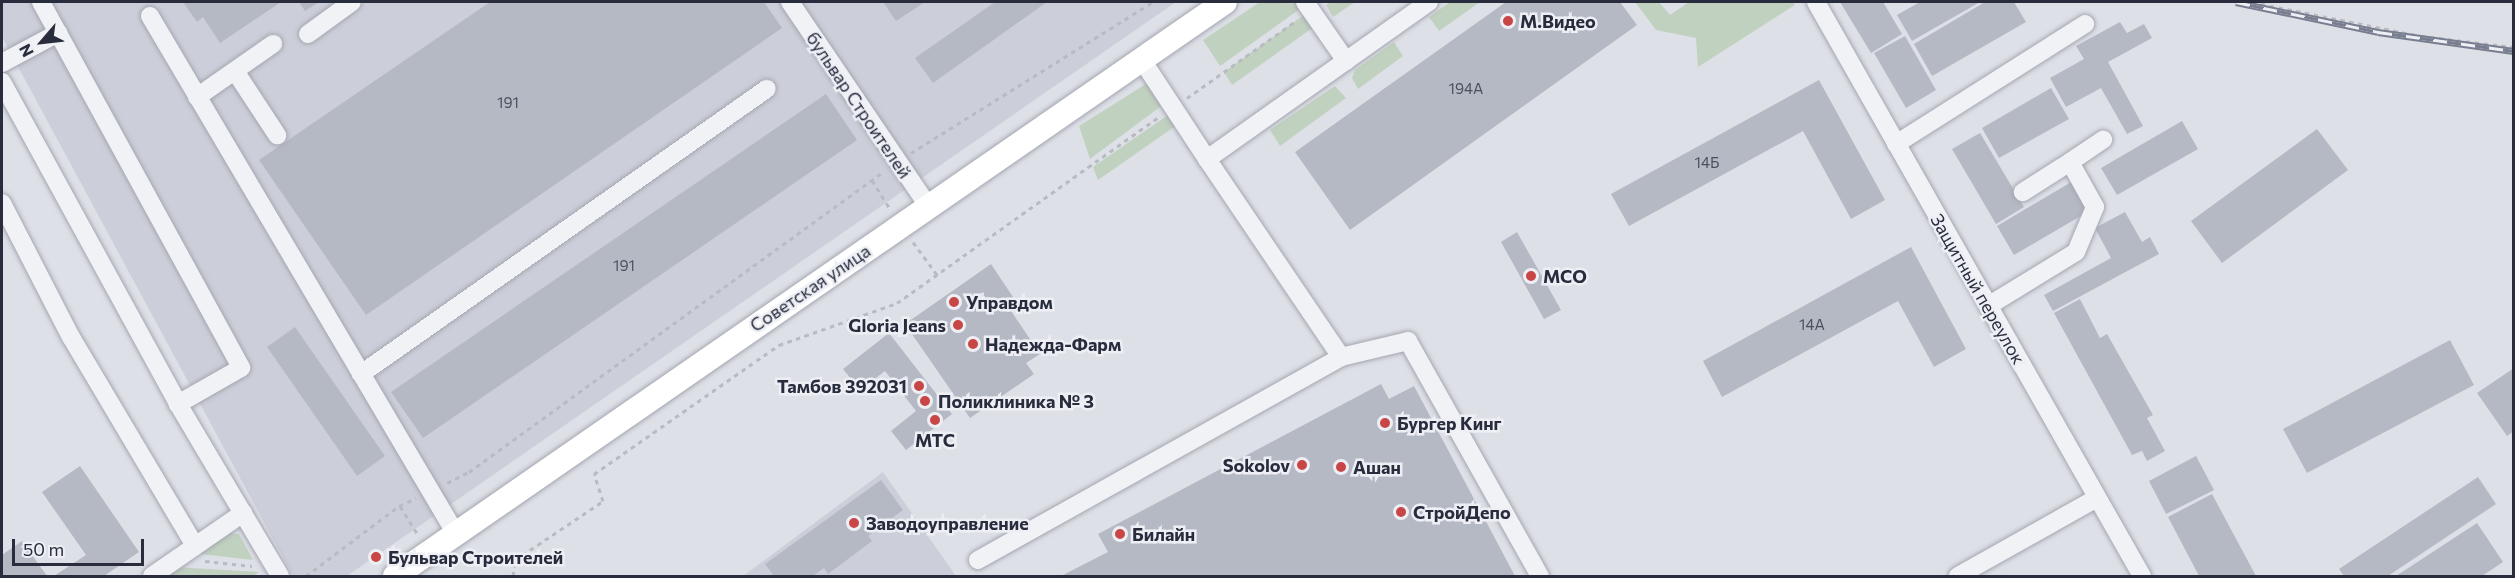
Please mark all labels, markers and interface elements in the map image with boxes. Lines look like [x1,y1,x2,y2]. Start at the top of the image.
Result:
place label: М.Видео [1520,10,1596,32]
north arrow [12,12,72,72]
marker: М.Видео [1501,14,1515,28]
street label: бульвар Строителей [802,28,916,182]
text: N [14,41,37,60]
house number: 194А [1449,80,1483,98]
house number: 191 [497,94,519,112]
house number: 14Б [1695,154,1719,172]
street label: Защитный переулок [1926,210,2030,368]
street label: Советская улица [746,240,874,336]
house number: 191 [613,257,635,275]
place label: МСО [1543,265,1587,287]
marker: МСО [1524,269,1538,283]
place label: Управдом [966,291,1053,313]
marker: Управдом [947,295,961,309]
place label: Gloria Jeans [848,314,946,336]
house number: 14А [1799,316,1825,334]
marker: Gloria Jeans [951,318,965,332]
place label: Надежда-Фарм [985,333,1121,355]
marker: Надежда-Фарм [966,337,980,351]
place label: Тамбов 392031 [777,375,907,397]
marker: Тамбов 392031 [912,379,926,393]
place label: Поликлиника № 3 [938,390,1094,412]
marker: Поликлиника № 3 [916,392,934,410]
place label: Бургер Кинг [1397,412,1502,434]
marker: МТС [928,413,942,427]
marker: Бургер Кинг [1378,416,1392,430]
place label: МТС [915,429,955,451]
place label: Sokolov [1223,454,1290,476]
place label: Ашан [1353,456,1401,478]
marker: Sokolov [1295,458,1309,472]
marker: Ашан [1334,460,1348,474]
place label: СтройДепо [1413,501,1511,523]
marker: СтройДепо [1394,505,1408,519]
place label: Заводоуправление [866,512,1029,534]
marker: Заводоуправление [847,516,861,530]
place label: Билайн [1132,523,1195,545]
scale bar [15,527,147,565]
marker: Билайн [1113,527,1127,541]
text: 50 m [23,538,64,560]
place label: Бульвар Строителей [388,546,563,568]
marker: Бульвар Строителей [369,550,383,564]

